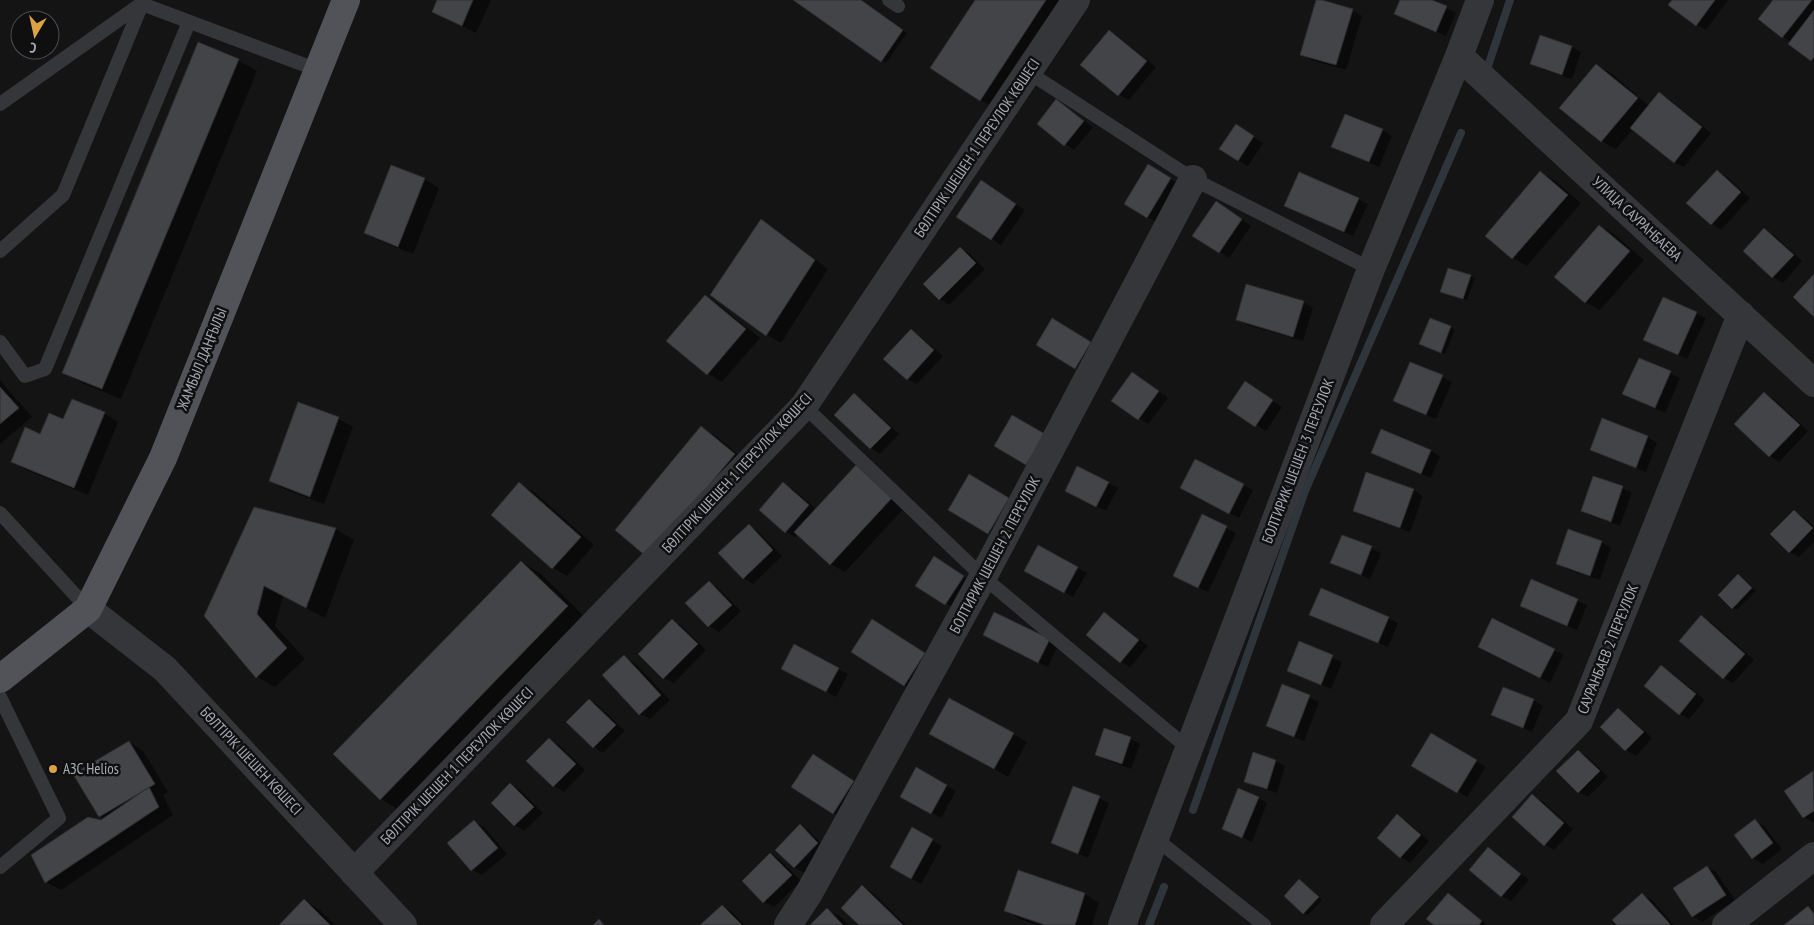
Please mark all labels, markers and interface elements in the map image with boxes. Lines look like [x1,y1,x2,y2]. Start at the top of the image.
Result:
north arrow [10,10,60,60]
text: С [28,38,38,57]
street label: БӨЛТІРІК ШЕШЕН 1 ПЕРЕУЛОК КӨШЕСІ [910,55,1044,241]
street label: УЛИЦА САУРАНБАЕВА [1589,172,1687,266]
street label: ЖАМБЫЛ ДАҢҒЫЛЫ [172,305,231,414]
street label: БОЛТИРИК ШЕШЕН 3 ПЕРЕУЛОК [1257,375,1338,546]
street label: БӨЛТІРІК ШЕШЕН 1 ПЕРЕУЛОК КӨШЕСІ [658,389,816,557]
street label: БОЛТИРИК ШЕШЕН 2 ПЕРЕУЛОК [945,472,1044,637]
street label: САУРАНБАЕВ 2 ПЕРЕУЛОК [1573,580,1643,717]
street label: БӨЛТІРІК ШЕШЕН 1 ПЕРЕУЛОК КӨШЕСІ [376,683,537,848]
street label: БӨЛТІРІК ШЕШЕН КӨШЕСІ [196,703,306,819]
place label: АЗС Helios [63,759,119,778]
marker: АЗС Helios [47,763,59,775]

